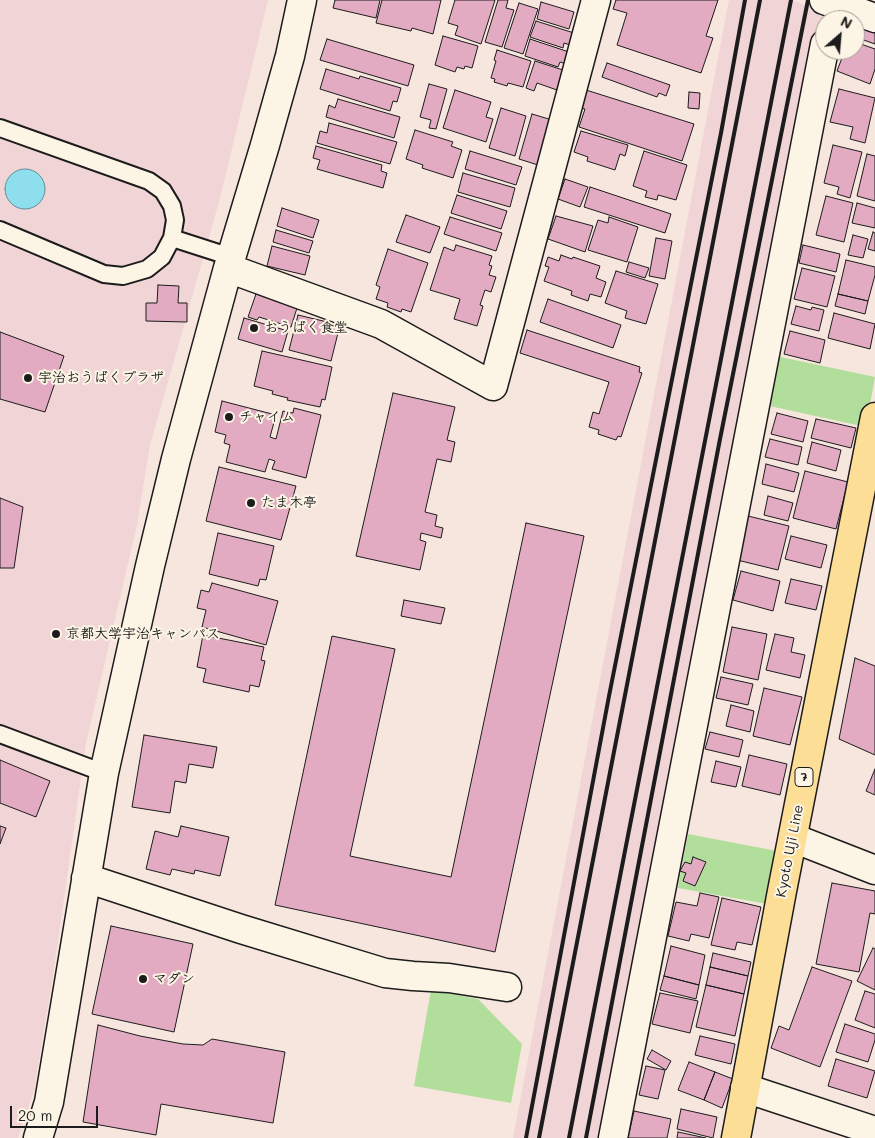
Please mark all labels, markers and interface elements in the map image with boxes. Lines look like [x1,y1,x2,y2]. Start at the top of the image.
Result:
north arrow [815,10,865,60]
text: N [838,11,856,33]
place label: おうばく食堂 [264,320,348,336]
marker: おうばく食堂 [248,322,260,334]
place label: 宇治おうばくプラザ [38,370,164,386]
marker: 宇治おうばくプラザ [22,372,34,384]
place label: チャイム [239,409,295,425]
marker: チャイム [223,411,235,423]
place label: たま木亭 [261,495,317,511]
marker: たま木亭 [245,497,257,509]
place label: 京都大学宇治キャンパス [66,626,220,642]
marker: 京都大学宇治キャンパス [50,628,62,640]
road number: 7 [795,768,813,786]
street label: Kyoto Uji Line [773,803,807,899]
place label: マダン [153,971,195,987]
marker: マダン [137,973,149,985]
scale bar [12,1096,100,1128]
text: 20 m [18,1105,52,1125]

